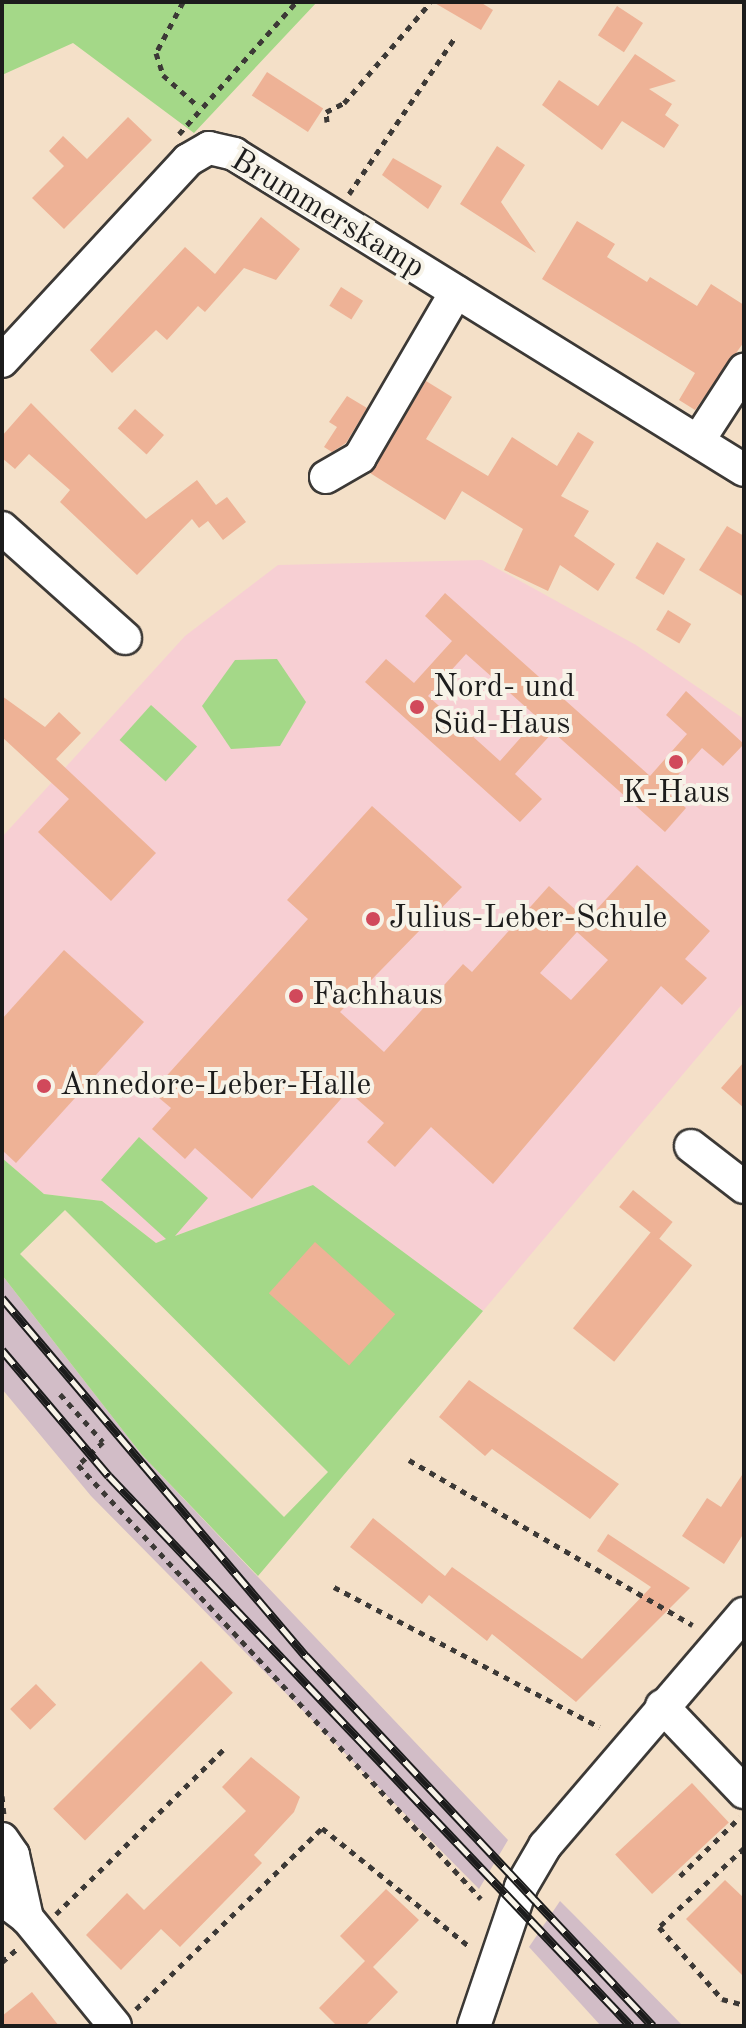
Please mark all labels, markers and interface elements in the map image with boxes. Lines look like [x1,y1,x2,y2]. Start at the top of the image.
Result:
street label: Brummerskamp [223,142,431,288]
place label: Nord- und Süd-Haus [433,670,575,745]
marker: Nord- und Süd-Haus [408,698,426,716]
marker: K-Haus [667,753,685,771]
place label: K-Haus [622,775,730,813]
place label: Julius-Leber-Schule [389,900,667,938]
marker: Julius-Leber-Schule [364,910,382,928]
place label: Fachhaus [312,977,443,1015]
marker: Fachhaus [287,987,305,1005]
place label: Annedore-Leber-Halle [60,1067,371,1105]
marker: Annedore-Leber-Halle [35,1077,53,1095]

